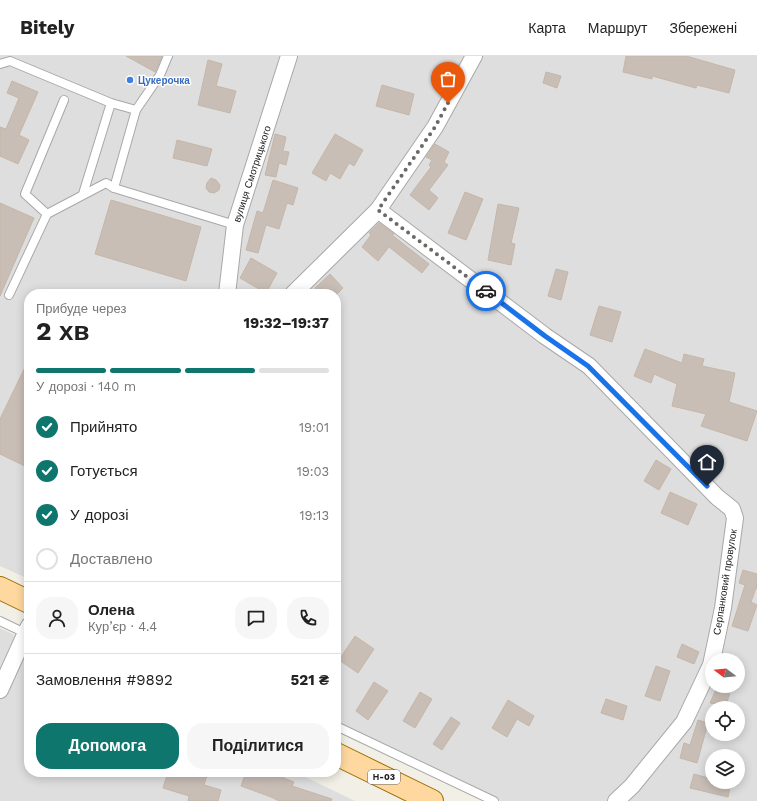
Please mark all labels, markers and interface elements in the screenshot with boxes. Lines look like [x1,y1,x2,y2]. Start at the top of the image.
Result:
text: Bitely [20,16,74,39]
text: Карта [528,20,566,36]
text: Маршрут [588,20,647,36]
text: Збережені [669,20,737,36]
pin [431,62,465,103]
icon: bag [437,68,459,90]
marker: Цукерочка [125,75,135,85]
place label: Цукерочка [138,75,190,86]
street label: вулиця Смотрицького [231,124,273,224]
courier [466,271,506,311]
icon: car [475,280,497,302]
text: Прибуде через [36,301,126,316]
text: 19:32–19:37 [243,314,329,332]
text: 2 хв [36,316,89,346]
text: У дорозі · 140 m [36,379,136,394]
icon: check [36,416,58,438]
text: Прийнято [70,418,137,436]
text: 19:01 [299,420,329,435]
pin [690,445,724,486]
icon: home [696,451,718,473]
icon: check [36,460,58,482]
text: Готується [70,462,138,480]
text: 19:03 [297,464,329,479]
icon: check [36,504,58,526]
text: У дорозі [70,506,128,524]
text: 19:13 [299,508,329,523]
street label: Серпанковий провулок [711,528,739,636]
text: Доставлено [70,550,153,568]
button: person [36,597,78,639]
button: chat [235,597,277,639]
button: phone [287,597,329,639]
text: Олена [88,601,135,619]
text: Кур’єр · 4.4 [88,619,157,634]
north arrow [705,653,745,693]
map controls [705,653,745,789]
text: Замовлення #9892 [36,671,173,689]
text: 521 ₴ [291,671,329,689]
button: locate [705,701,745,741]
button: Допомога [36,723,179,769]
button: Поділитися [187,723,329,769]
button: layers [705,749,745,789]
road number: Н-03 [368,770,400,784]

